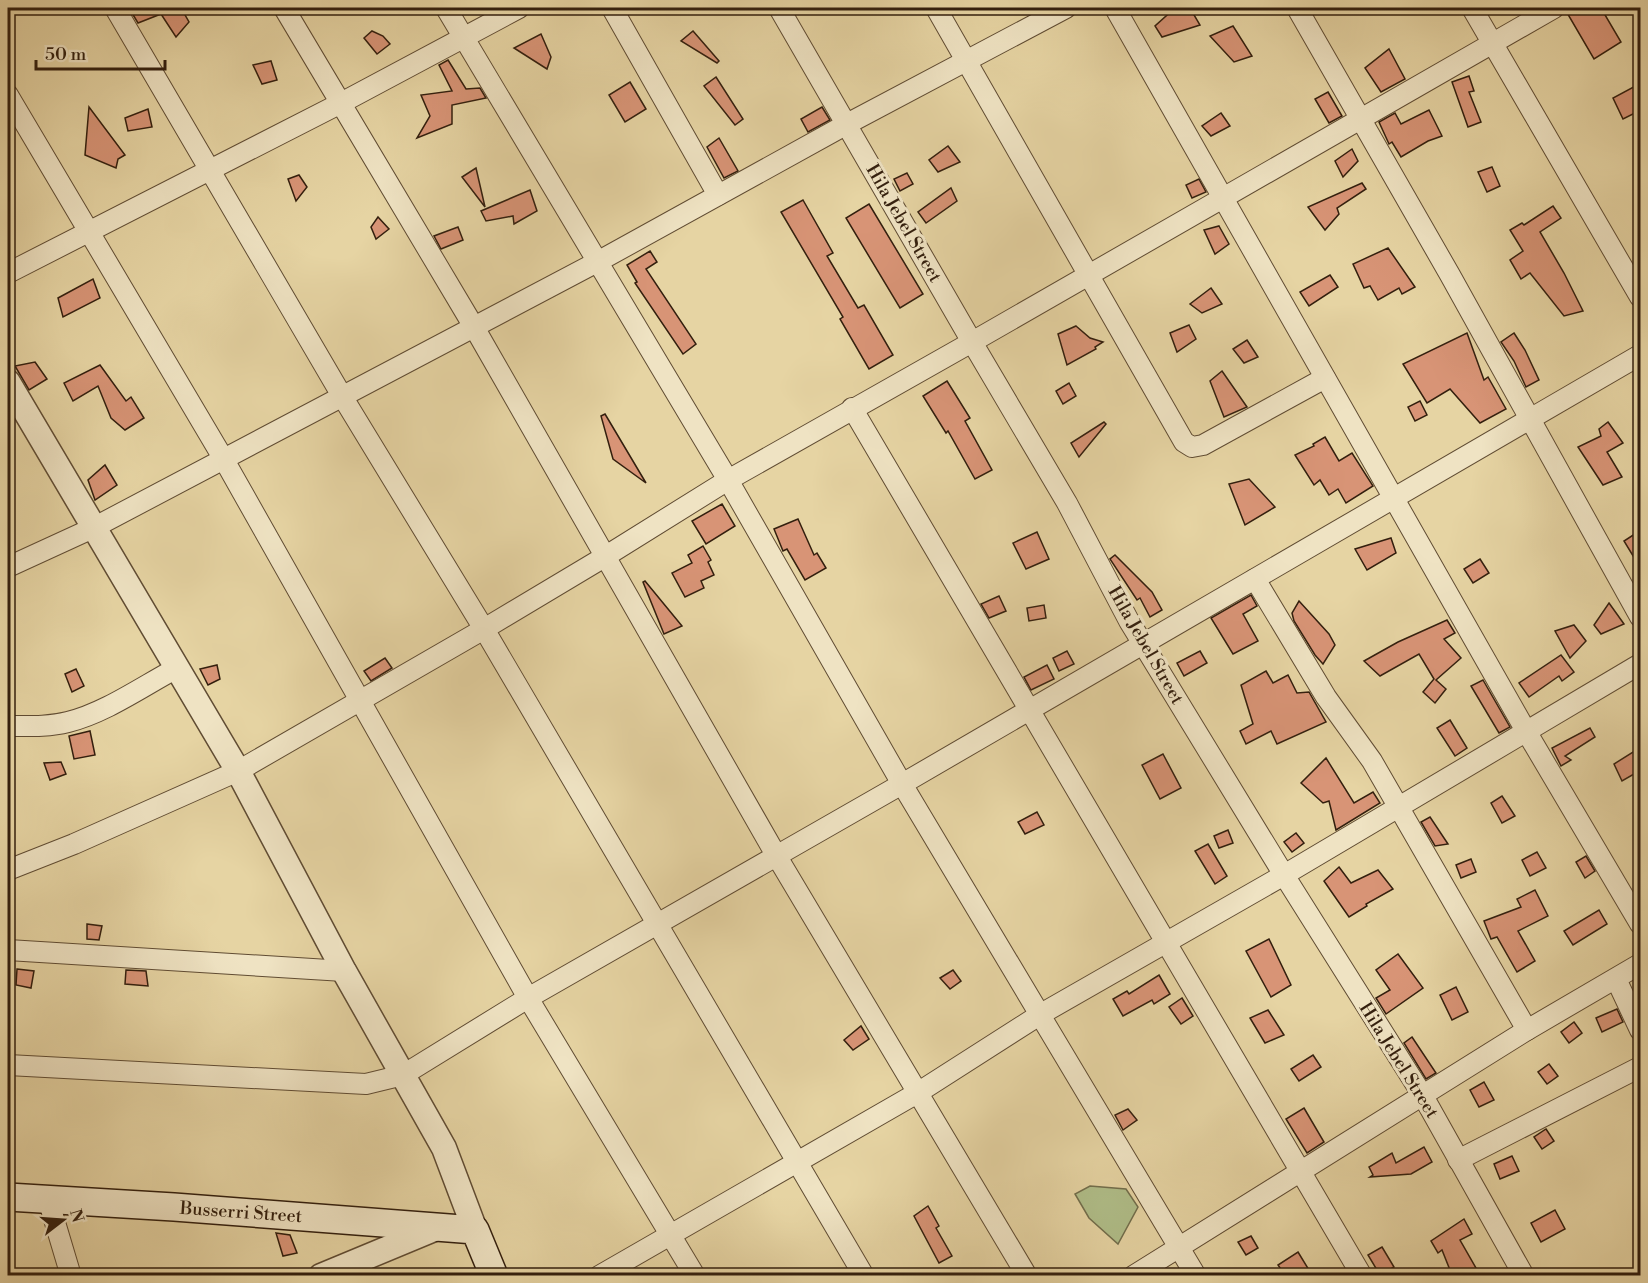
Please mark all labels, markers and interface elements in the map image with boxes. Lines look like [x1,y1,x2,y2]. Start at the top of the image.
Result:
scale bar [36,33,165,71]
text: 50 m [45,43,87,66]
street label: Hila Jebel Street [860,160,947,287]
street label: Hila Jebel Street [1102,582,1189,709]
street label: Hila Jebel Street [1354,998,1444,1123]
north arrow [33,1190,93,1250]
street label: Busserri Street [178,1197,304,1228]
text: N [65,1207,88,1225]

